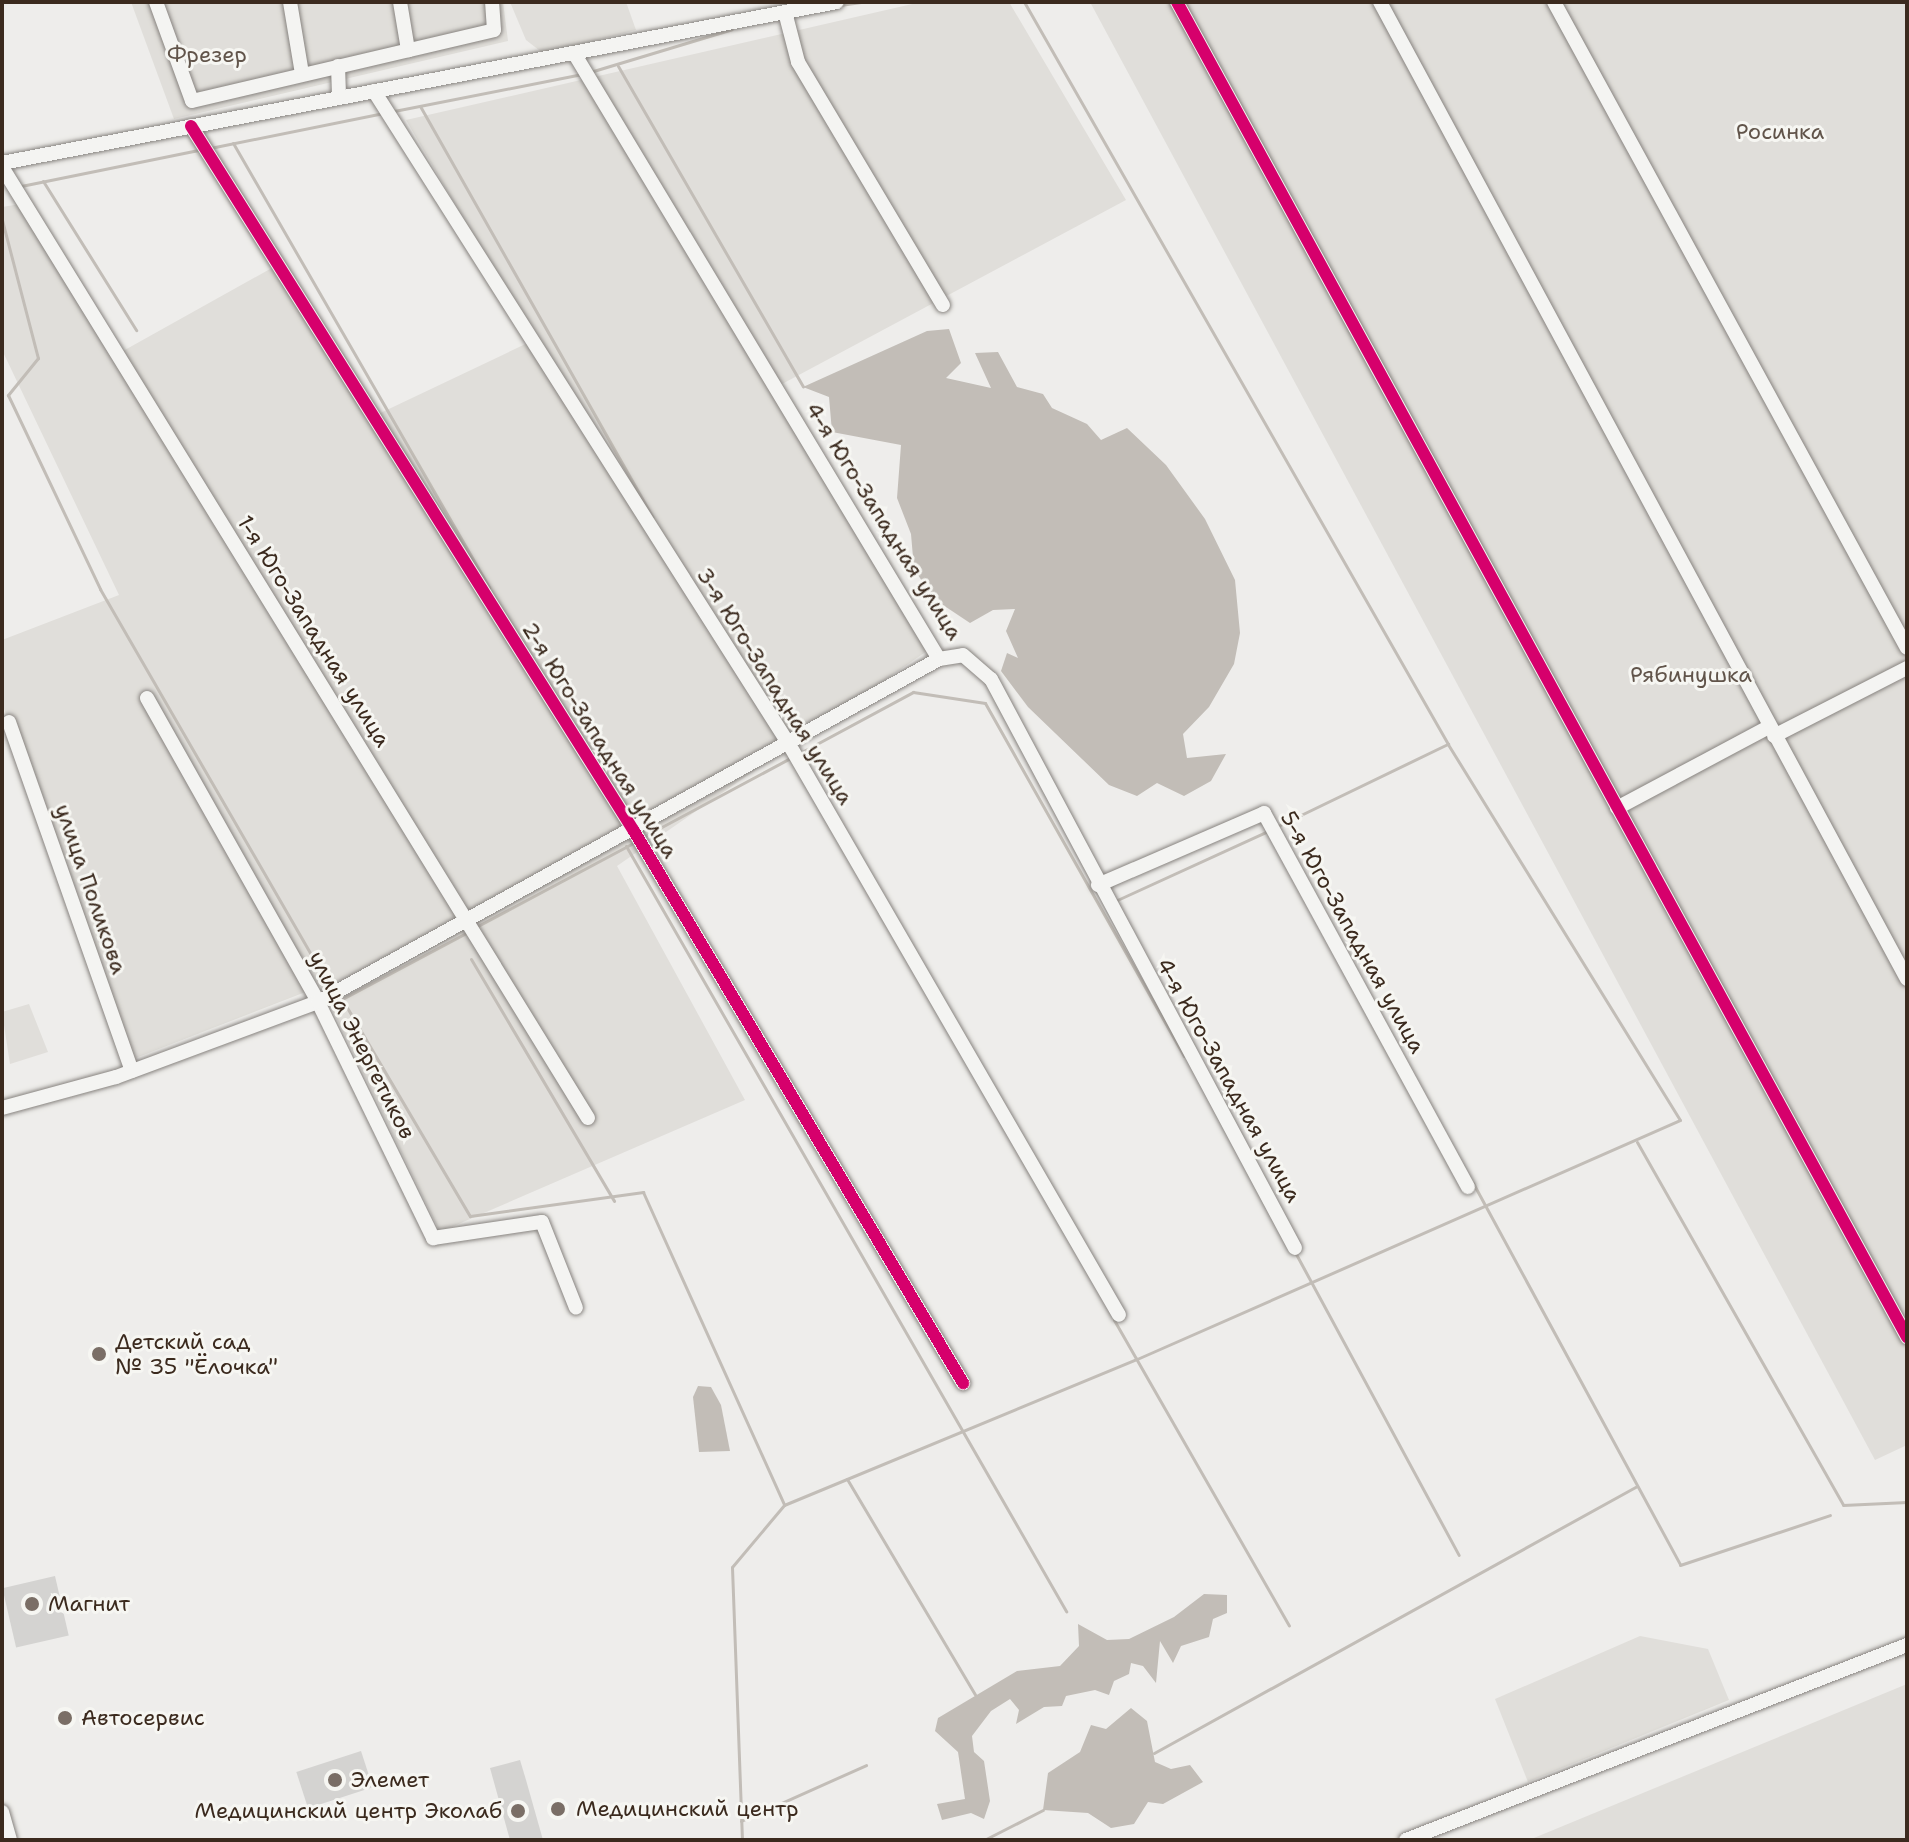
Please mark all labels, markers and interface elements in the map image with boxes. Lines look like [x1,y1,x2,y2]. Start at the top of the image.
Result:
park label: Фрезер [167,42,247,68]
park label: Росинка [1736,119,1824,145]
street label: 4-я Юго-Западная улица [800,397,968,645]
street label: 1-я Юго-Западная улица [232,510,396,752]
street label: 3-я Юго-Западная улица [691,563,859,809]
street label: 2-я Юго-Западная улица [516,617,684,863]
park label: Рябинушка [1630,662,1752,688]
street label: улица Поликова [50,801,132,977]
street label: 5-я Юго-Западная улица [1275,806,1431,1058]
street label: улица Энергетиков [303,947,421,1143]
street label: 4-я Юго-Западная улица [1151,953,1307,1207]
place label: Детский сад № 35 "Ёлочка" [115,1328,278,1380]
marker: Детский сад № 35 "Ёлочка" [90,1345,108,1363]
place label: Магнит [48,1591,130,1617]
marker: Магнит [23,1595,41,1613]
place label: Автосервис [81,1705,205,1731]
marker: Автосервис [56,1709,74,1727]
place label: Элемет [351,1767,429,1793]
marker: Элемет [326,1771,344,1789]
place label: Медицинский центр [576,1796,799,1822]
place label: Медицинский центр Эколаб [195,1798,502,1824]
marker: Медицинский центр [547,1798,569,1820]
marker: Медицинский центр Эколаб [509,1802,527,1820]

